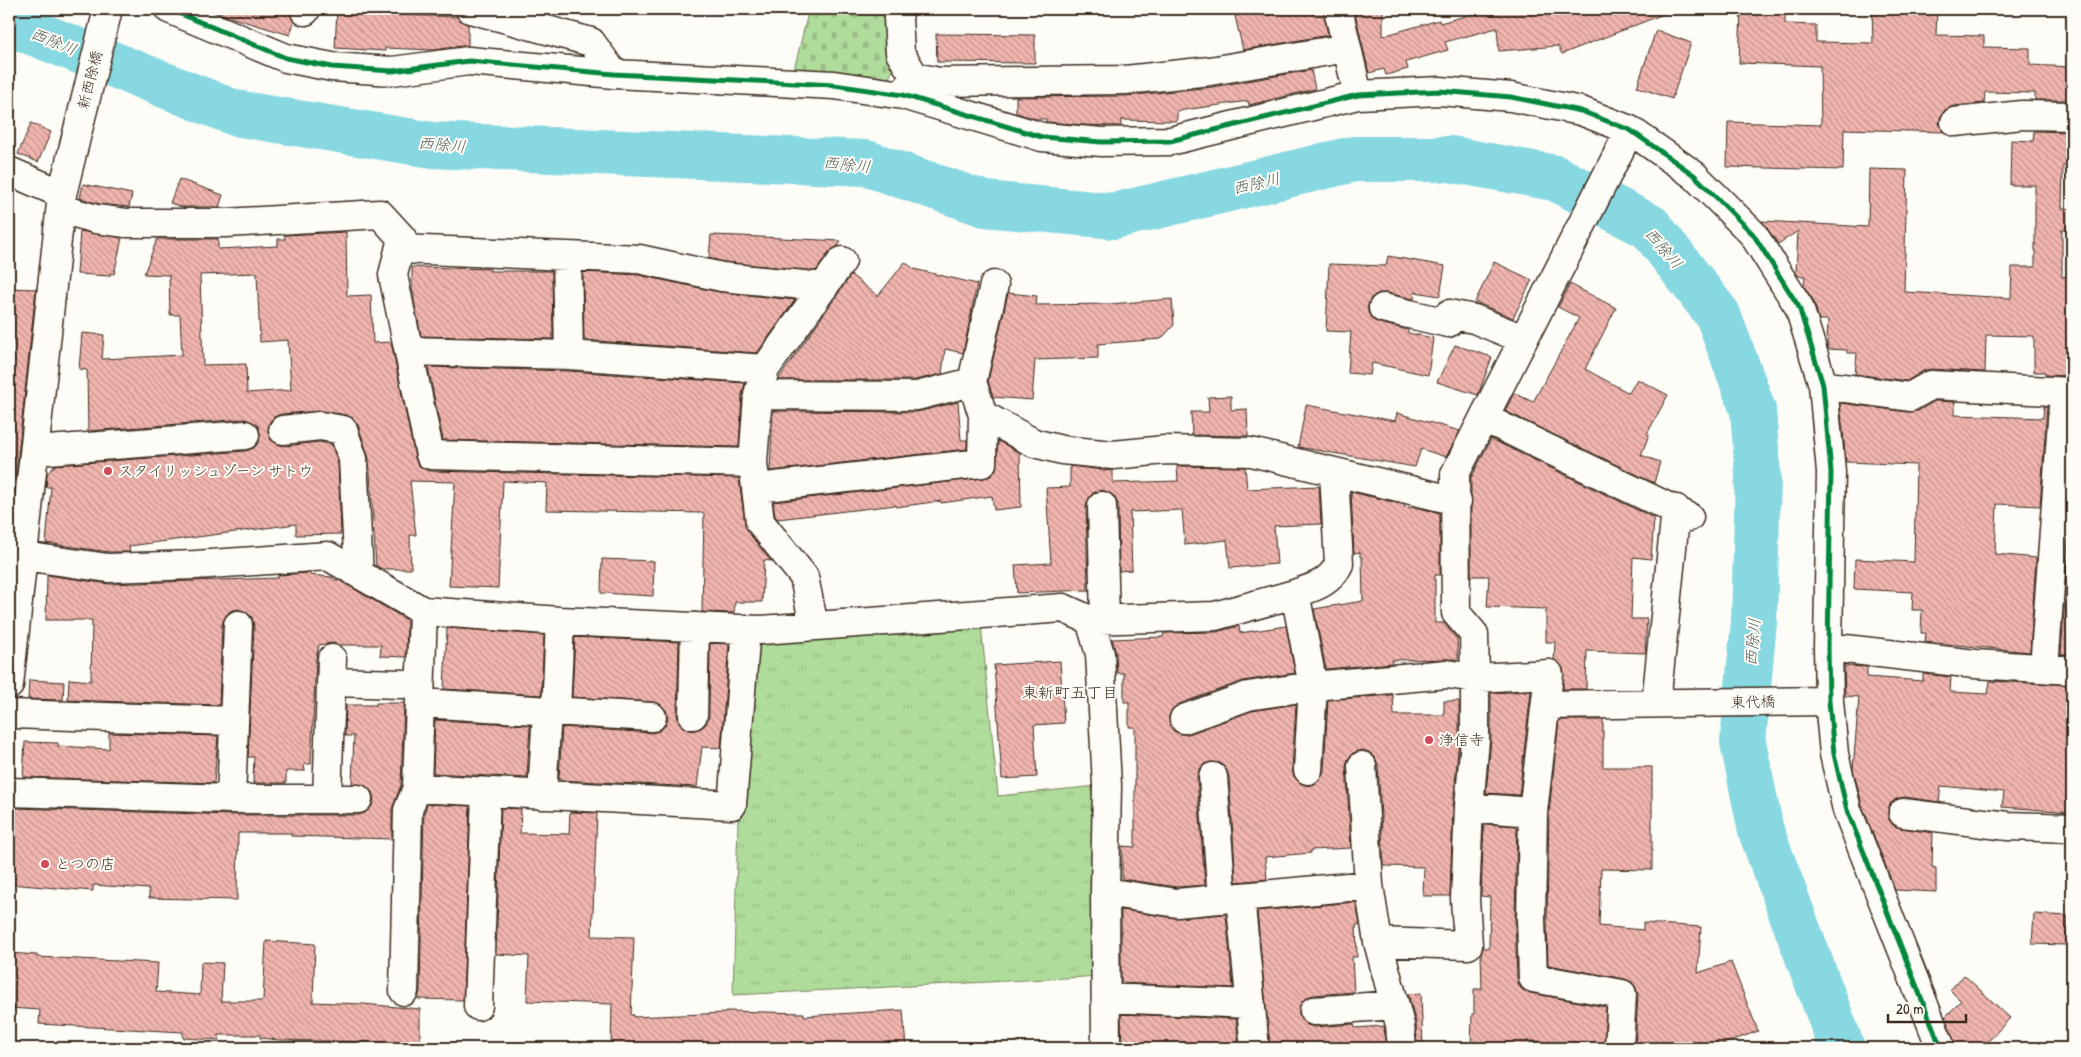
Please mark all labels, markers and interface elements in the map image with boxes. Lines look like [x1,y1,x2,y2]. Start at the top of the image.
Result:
water label: 西除川 [28,22,80,60]
street label: 新西除橋 [72,48,107,112]
water label: 西除川 [417,131,467,157]
water label: 西除川 [822,151,872,177]
water label: 西除川 [1230,167,1282,199]
water label: 西除川 [1640,223,1688,273]
place label: スタイリッシュゾーン サトウ [118,460,313,481]
marker: スタイリッシュゾーン サトウ [102,465,114,477]
water label: 西除川 [1739,617,1765,667]
district label: 東新町五丁目 [1022,681,1118,703]
street label: 東代橋 [1730,691,1776,712]
place label: 浄信寺 [1439,729,1484,750]
marker: 浄信寺 [1423,734,1435,746]
place label: とつの店 [55,853,115,874]
marker: とつの店 [39,858,51,870]
scale bar [1888,992,1966,1024]
text: 20 m [1896,998,1923,1019]

